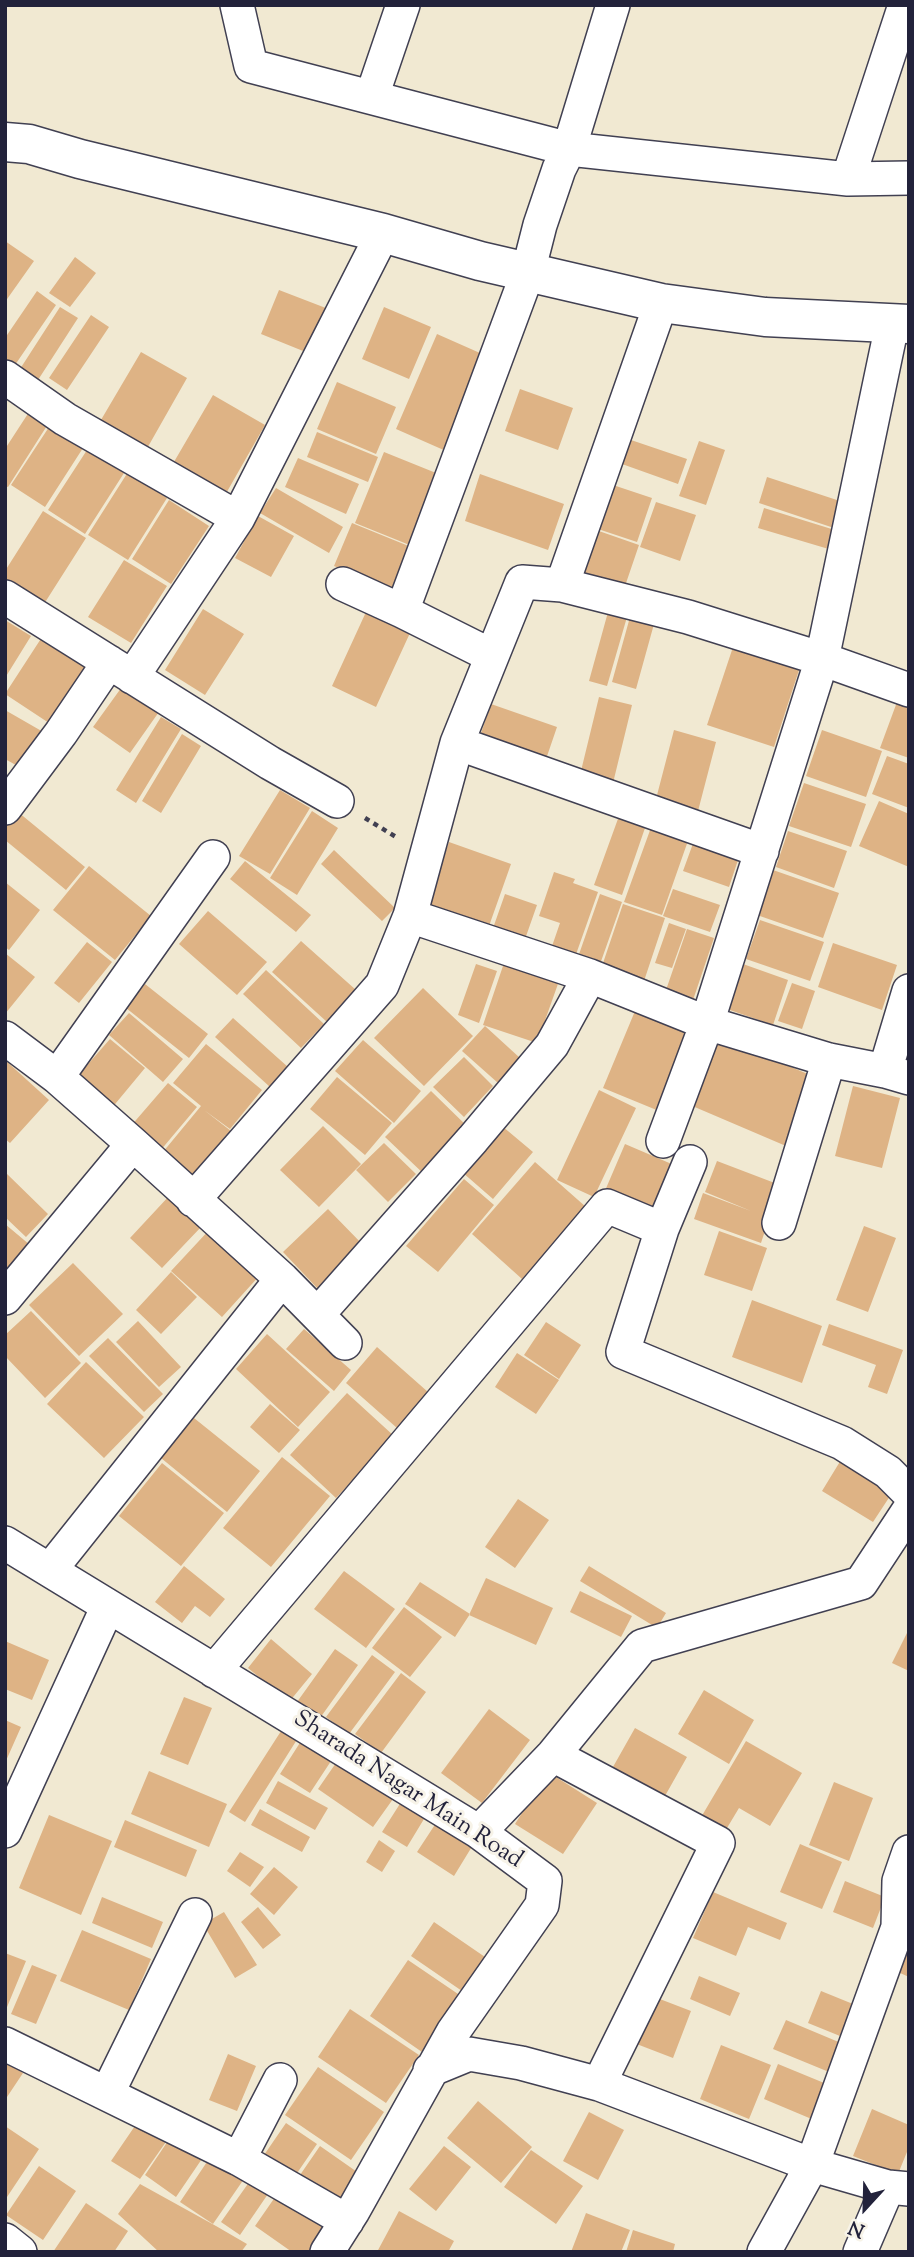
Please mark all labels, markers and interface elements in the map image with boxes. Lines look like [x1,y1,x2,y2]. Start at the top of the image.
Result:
street label: Sharada Nagar Main Road [287,1706,527,1876]
north arrow [830,2173,900,2243]
text: N [845,2213,869,2243]

